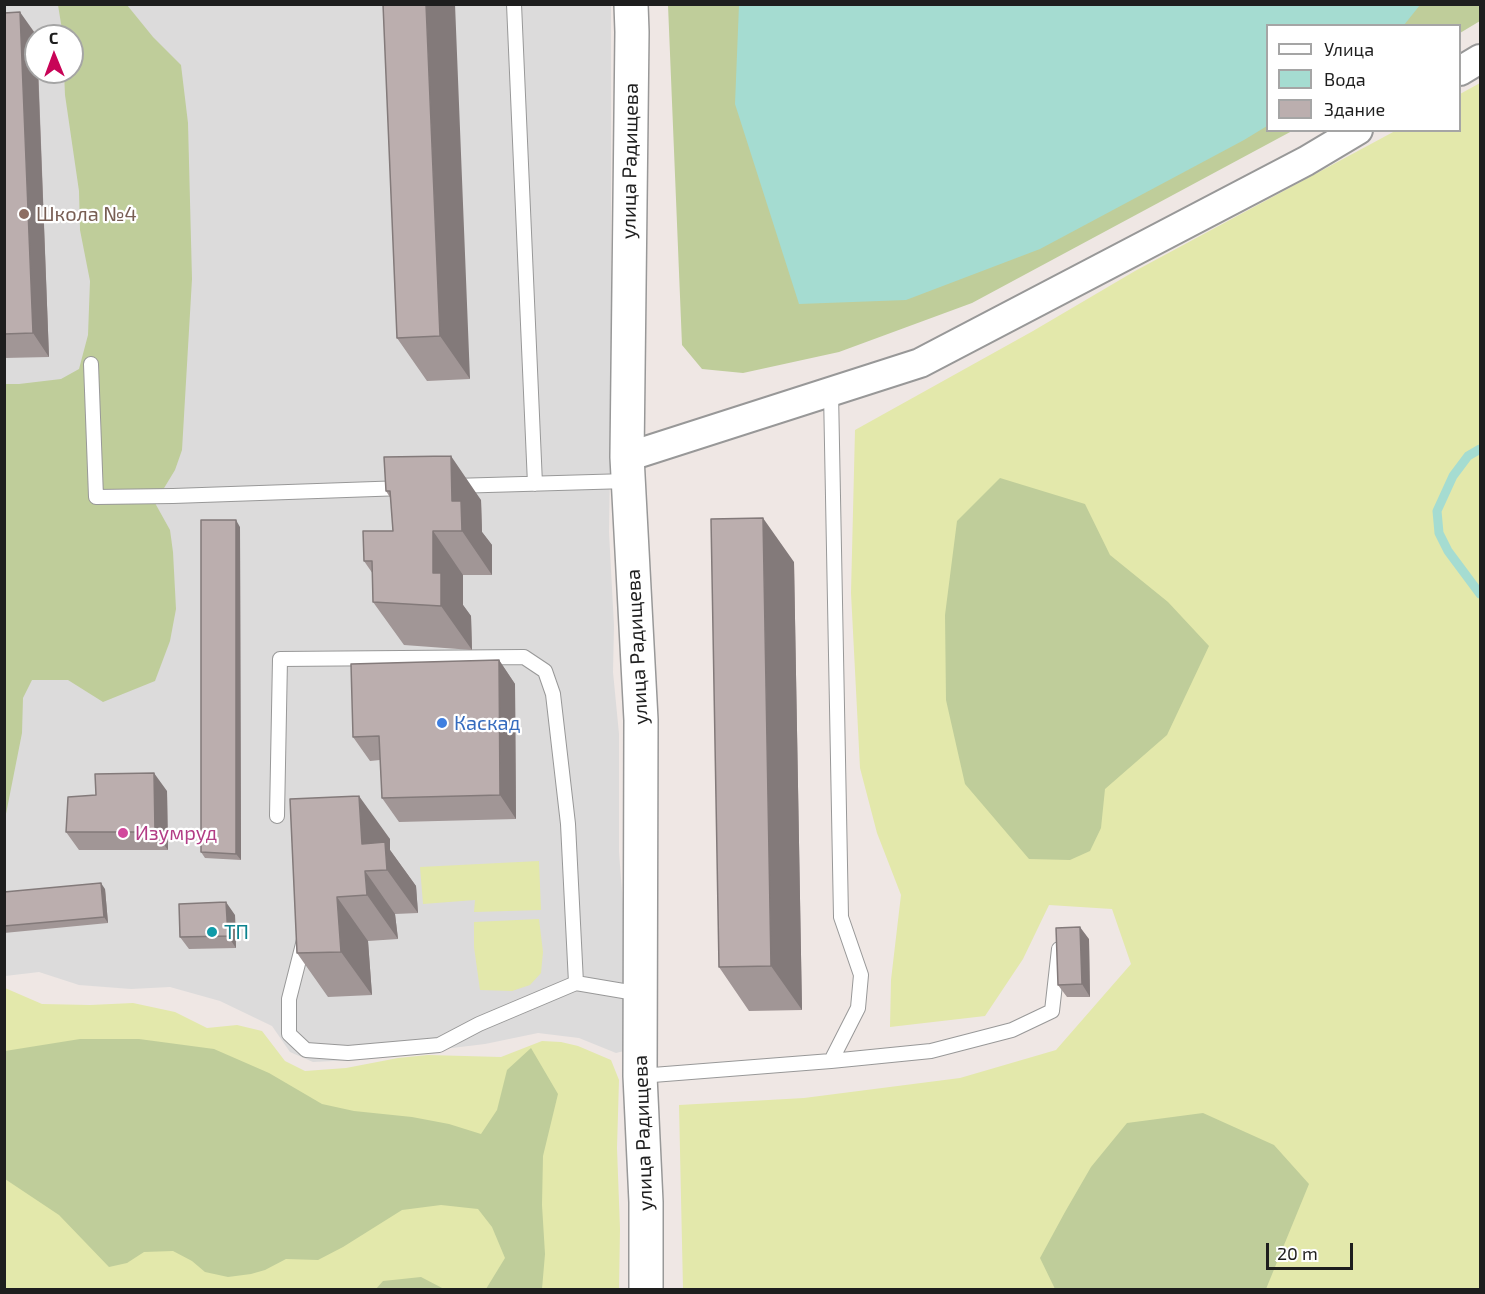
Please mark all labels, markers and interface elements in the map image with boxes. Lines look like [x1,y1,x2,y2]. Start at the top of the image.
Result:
north arrow [24,24,84,84]
legend [1266,24,1461,132]
text: С [49,28,59,47]
text: Улица [1324,38,1374,60]
text: Вода [1324,68,1366,90]
street label: улица Радищева [617,83,643,239]
text: Здание [1324,98,1385,120]
place label: Школа №4 [36,202,137,226]
marker: Школа №4 [17,207,31,221]
street label: улица Радищева [621,568,653,726]
place label: Каскад [454,711,520,735]
marker: Каскад [435,716,449,730]
place label: Изумруд [135,821,217,845]
marker: Изумруд [116,826,130,840]
place label: ТП [224,920,249,944]
marker: ТП [205,925,219,939]
street label: улица Радищева [628,1055,658,1211]
scale bar [1269,1231,1356,1269]
text: 20 m [1277,1242,1318,1264]

